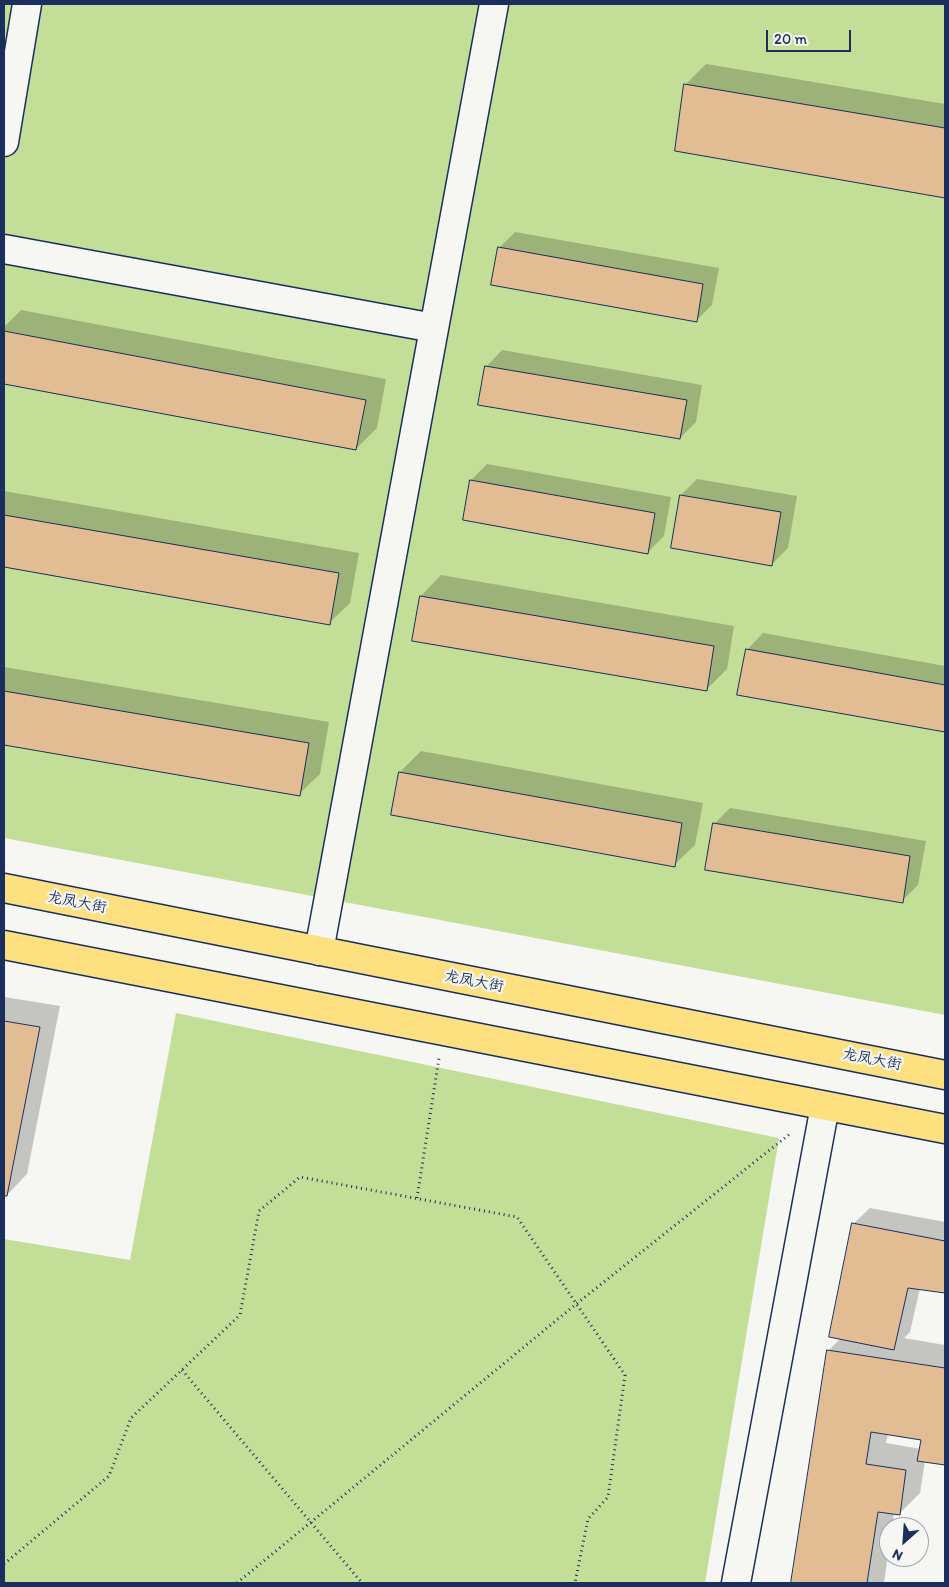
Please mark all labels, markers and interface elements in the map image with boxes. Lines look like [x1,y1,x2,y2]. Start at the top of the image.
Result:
scale bar [769,20,854,52]
text: 20 m [774,30,807,48]
street label: 龙凤大街 [46,888,108,918]
street label: 龙凤大街 [443,967,505,997]
street label: 龙凤大街 [841,1045,903,1075]
north arrow [879,1517,929,1567]
text: N [890,1545,906,1565]

